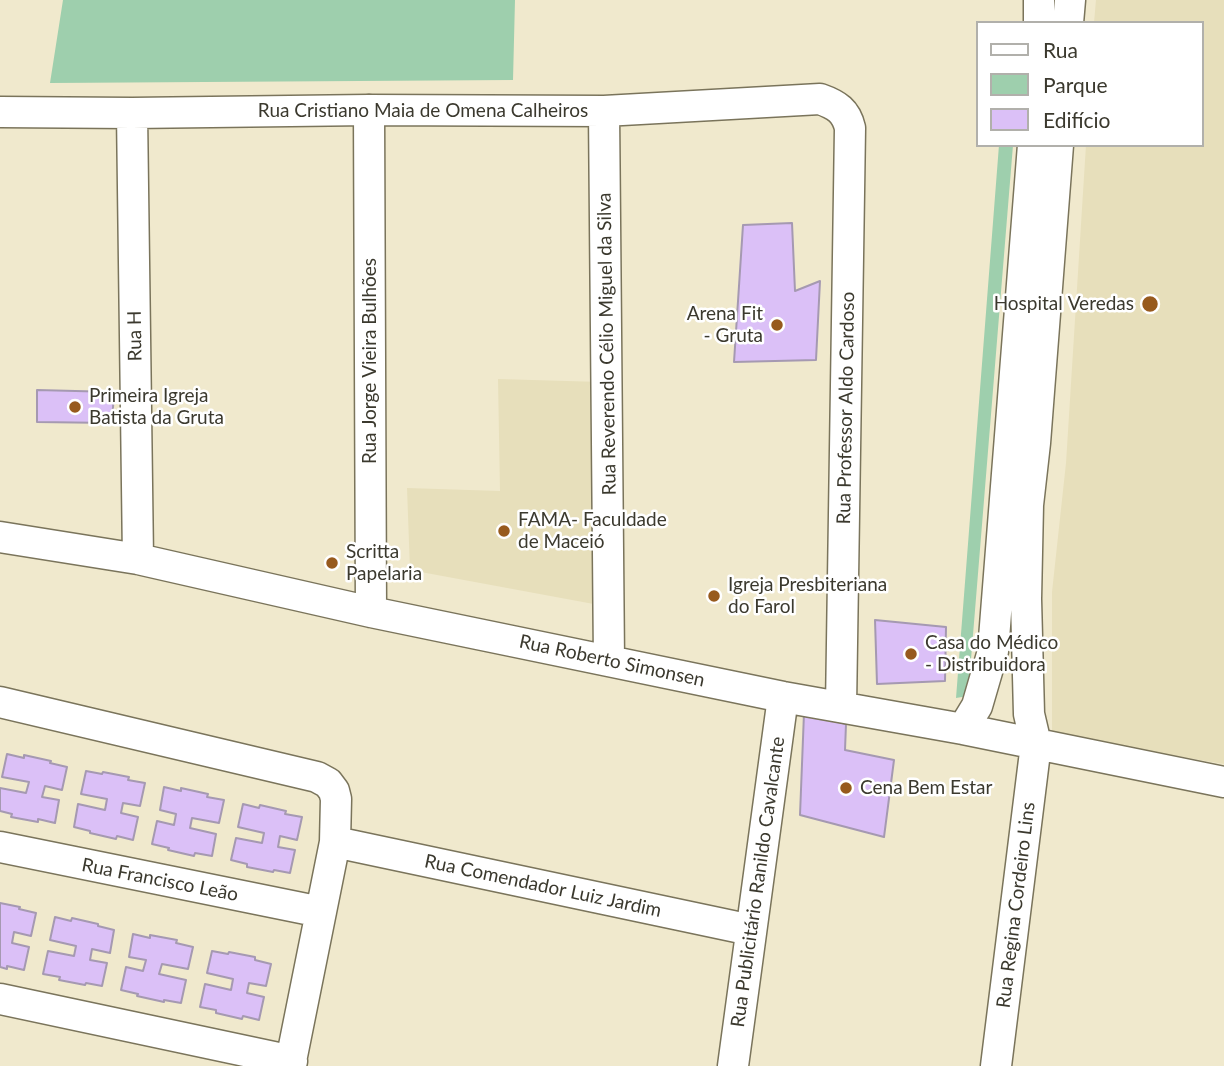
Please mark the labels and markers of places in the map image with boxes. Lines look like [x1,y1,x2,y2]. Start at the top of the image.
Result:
place label: Hospital Veredas [994,293,1134,315]
marker: Hospital Veredas [1140,294,1160,314]
place label: Arena Fit - Gruta [687,303,763,347]
marker: Arena Fit - Gruta [769,317,785,333]
place label: Primeira Igreja Batista da Gruta [89,385,224,429]
marker: Primeira Igreja Batista da Gruta [67,399,83,415]
place label: FAMA- Faculdade de Maceió [518,509,667,553]
marker: FAMA- Faculdade de Maceió [496,523,512,539]
place label: Scritta Papelaria [346,541,422,585]
marker: Scritta Papelaria [324,555,340,571]
place label: Igreja Presbiteriana do Farol [728,574,887,618]
marker: Igreja Presbiteriana do Farol [706,588,722,604]
place label: Casa do Médico - Distribuidora [925,632,1058,676]
marker: Casa do Médico - Distribuidora [903,646,919,662]
place label: Cena Bem Estar [860,777,992,799]
marker: Cena Bem Estar [838,780,854,796]

